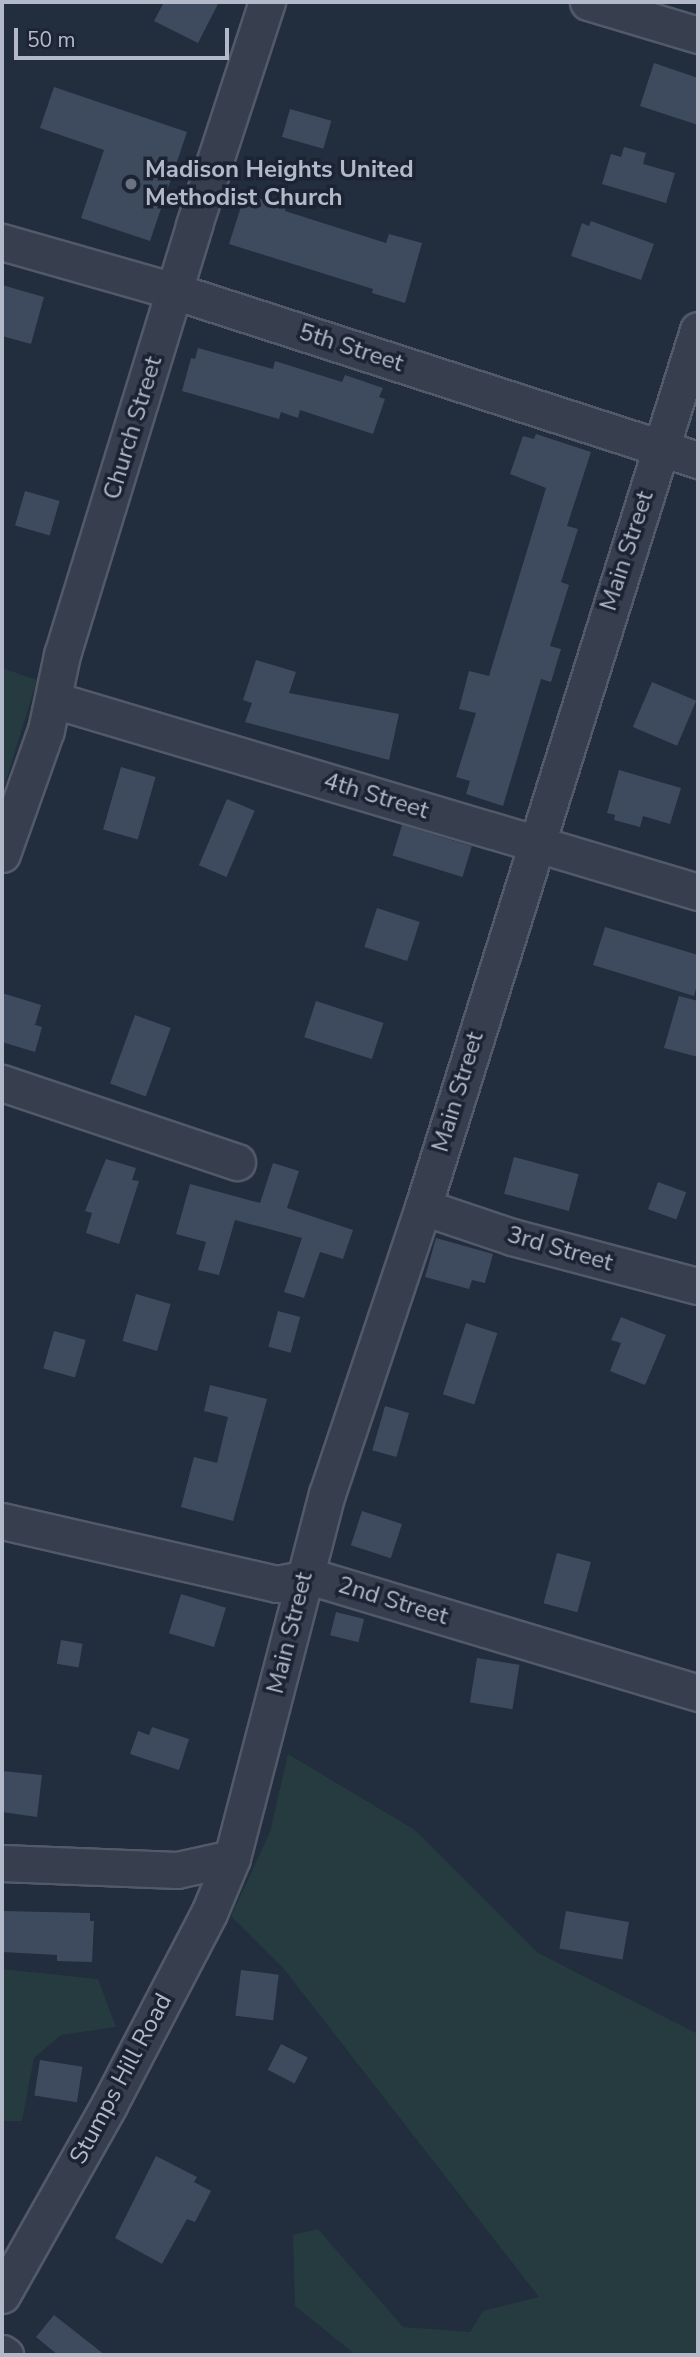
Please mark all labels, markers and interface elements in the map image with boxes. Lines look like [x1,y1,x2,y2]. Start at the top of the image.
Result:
scale bar [18,14,233,58]
text: 50 m [27,26,76,54]
place label: Madison Heights United Methodist Church [145,156,414,212]
marker: Madison Heights United Methodist Church [123,176,139,192]
street label: 5th Street [295,318,407,378]
street label: Church Street [98,353,168,503]
street label: Main Street [594,488,660,614]
street label: 4th Street [320,766,432,826]
street label: Main Street [426,1028,490,1156]
street label: 3rd Street [504,1220,616,1278]
street label: Main Street [261,1569,319,1697]
street label: 2nd Street [334,1571,452,1631]
street label: Stumps Hill Road [64,1989,178,2169]

